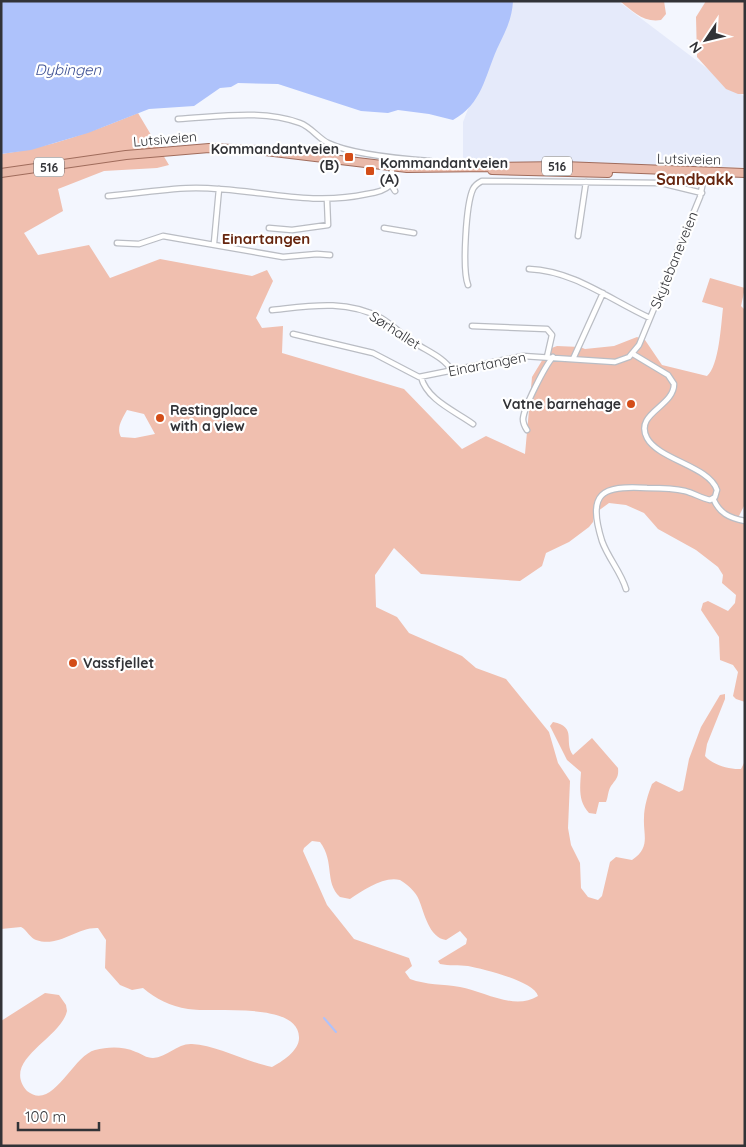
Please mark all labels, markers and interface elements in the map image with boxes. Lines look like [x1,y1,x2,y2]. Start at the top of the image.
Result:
north arrow [681,15,731,65]
text: N [685,38,706,57]
water label: Dybingen [35,60,102,79]
street label: Lutsiveien [132,127,198,151]
place label: Kommandantveien (B) [211,140,339,174]
street label: Lutsiveien [657,149,721,169]
marker: Kommandantveien (B) [343,151,355,163]
place label: Kommandantveien (A) [380,154,508,188]
road number: 516 [542,157,572,176]
road number: 516 [34,158,64,176]
marker: Kommandantveien (A) [364,165,376,177]
district label: Sandbakk [656,169,734,189]
street label: Skytebaneveien [646,209,702,311]
district label: Einartangen [222,229,310,248]
street label: Sørhallet [366,307,424,353]
street label: Einartangen [447,348,527,380]
place label: Vatne barnehage [502,395,621,413]
marker: Vatne barnehage [625,398,637,410]
place label: Restingplace with a view [170,401,258,435]
marker: Restingplace with a view [154,412,166,424]
place label: Vassfjellet [83,654,155,672]
marker: Vassfjellet [67,657,79,669]
scale bar [18,1100,99,1132]
text: 100 m [25,1107,66,1126]

